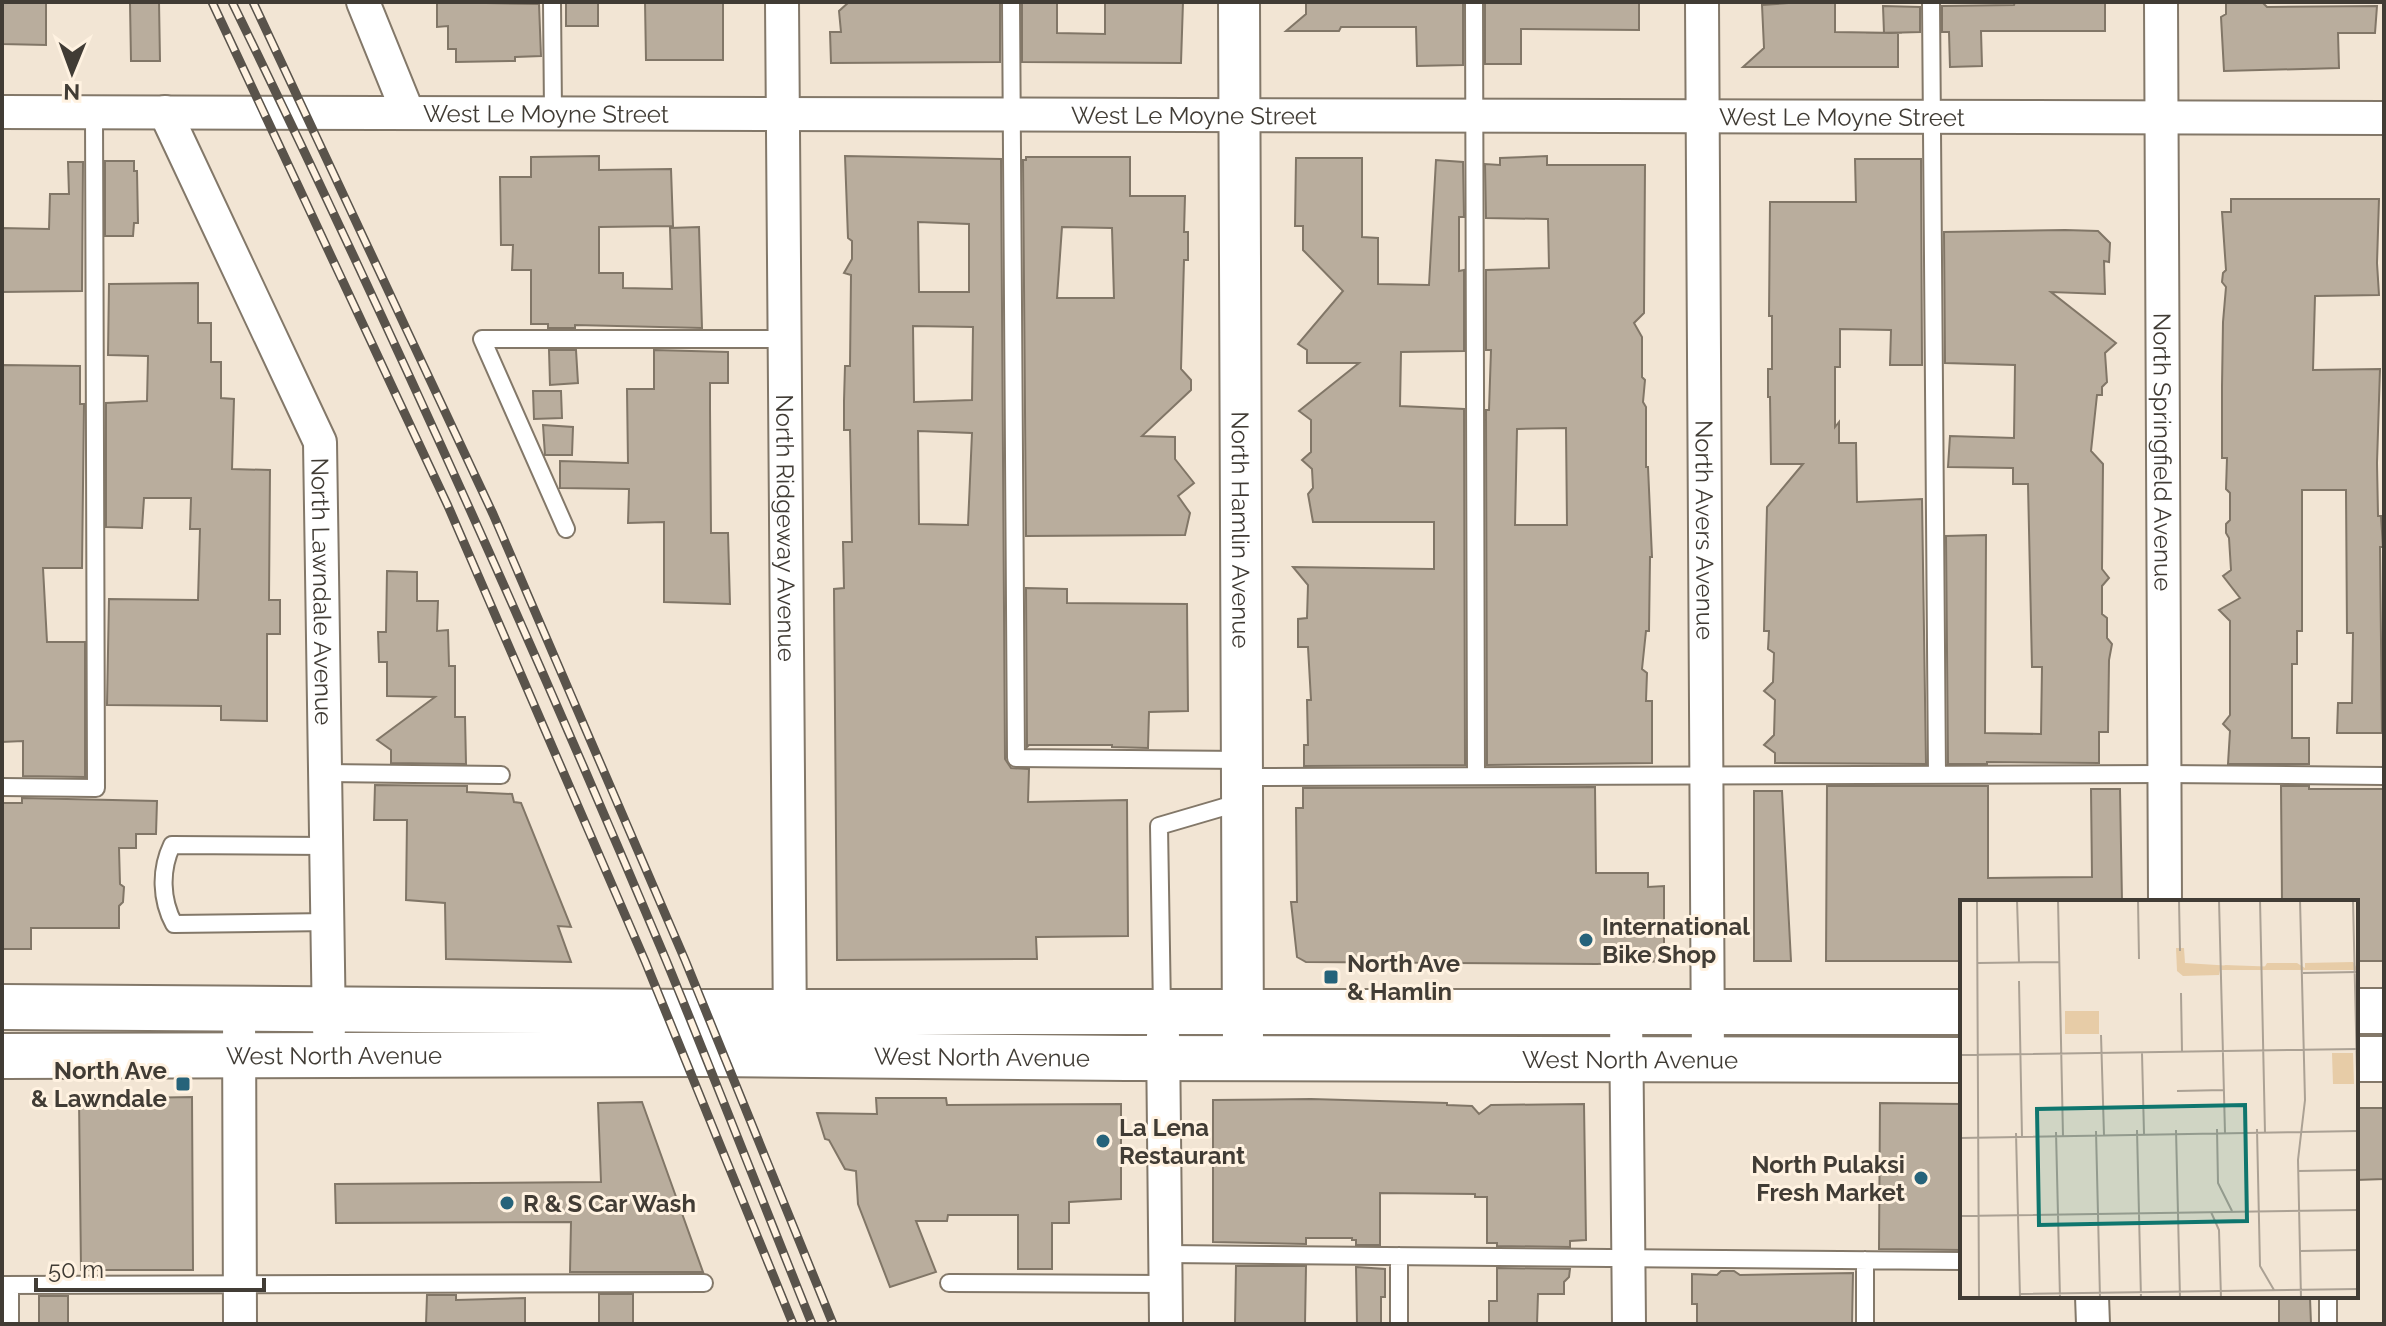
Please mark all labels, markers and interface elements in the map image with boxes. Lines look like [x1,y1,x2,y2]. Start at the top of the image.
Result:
north arrow [32,32,112,112]
text: N [63,79,80,105]
street label: West Le Moyne Street [423,99,669,128]
street label: West Le Moyne Street [1071,100,1317,130]
street label: West Le Moyne Street [1719,102,1965,131]
street label: North Springfield Avenue [2148,313,2178,591]
street label: North Ridgeway Avenue [771,394,802,662]
street label: North Hamlin Avenue [1226,411,1256,649]
street label: North Avers Avenue [1690,420,1720,640]
street label: North Lawndale Avenue [306,457,339,725]
inset map [1960,900,2358,1298]
place label: International Bike Shop [1602,912,1750,969]
marker: International Bike Shop [1577,931,1595,949]
place label: North Ave & Hamlin [1347,949,1460,1006]
marker: North Ave & Hamlin [1322,968,1340,986]
street label: West North Avenue [226,1040,442,1070]
street label: West North Avenue [874,1041,1090,1072]
street label: West North Avenue [1522,1044,1738,1074]
place label: North Ave & Lawndale [31,1056,167,1113]
marker: North Ave & Lawndale [174,1075,192,1093]
place label: La Lena Restaurant [1119,1113,1245,1170]
marker: La Lena Restaurant [1094,1132,1112,1150]
place label: North Pulaksi Fresh Market [1751,1150,1905,1207]
marker: North Pulaksi Fresh Market [1912,1169,1930,1187]
place label: R & S Car Wash [523,1189,696,1218]
marker: R & S Car Wash [498,1194,516,1212]
scale bar [36,1242,264,1292]
text: 50 m [48,1255,104,1284]

